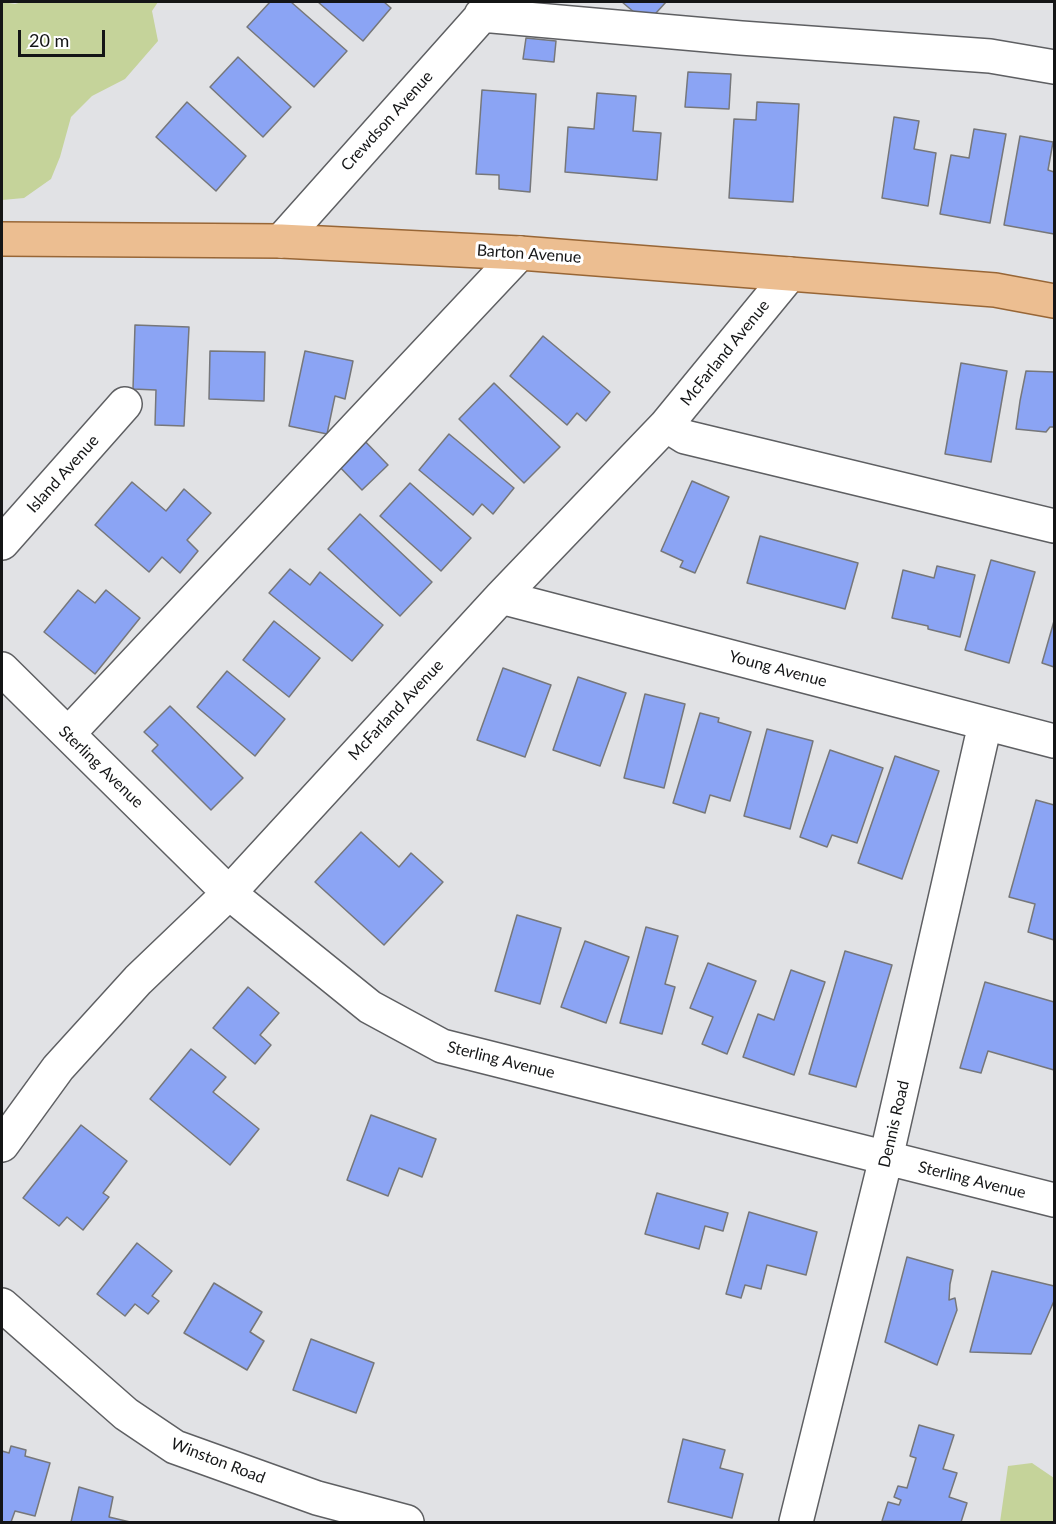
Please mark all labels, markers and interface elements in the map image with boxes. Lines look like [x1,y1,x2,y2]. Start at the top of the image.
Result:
scale bar [21,18,108,56]
text: 20 m [29,29,69,51]
street label: Crewdson Avenue [337,67,437,175]
street label: Barton Avenue [476,241,582,267]
street label: McFarland Avenue [676,296,774,410]
street label: Island Avenue [23,431,103,517]
street label: Young Avenue [727,647,829,691]
street label: McFarland Avenue [344,656,448,764]
street label: Sterling Avenue [55,722,147,812]
street label: Sterling Avenue [445,1037,557,1083]
street label: Dennis Road [875,1079,913,1169]
street label: Sterling Avenue [916,1157,1028,1203]
street label: Winston Road [168,1434,268,1488]

